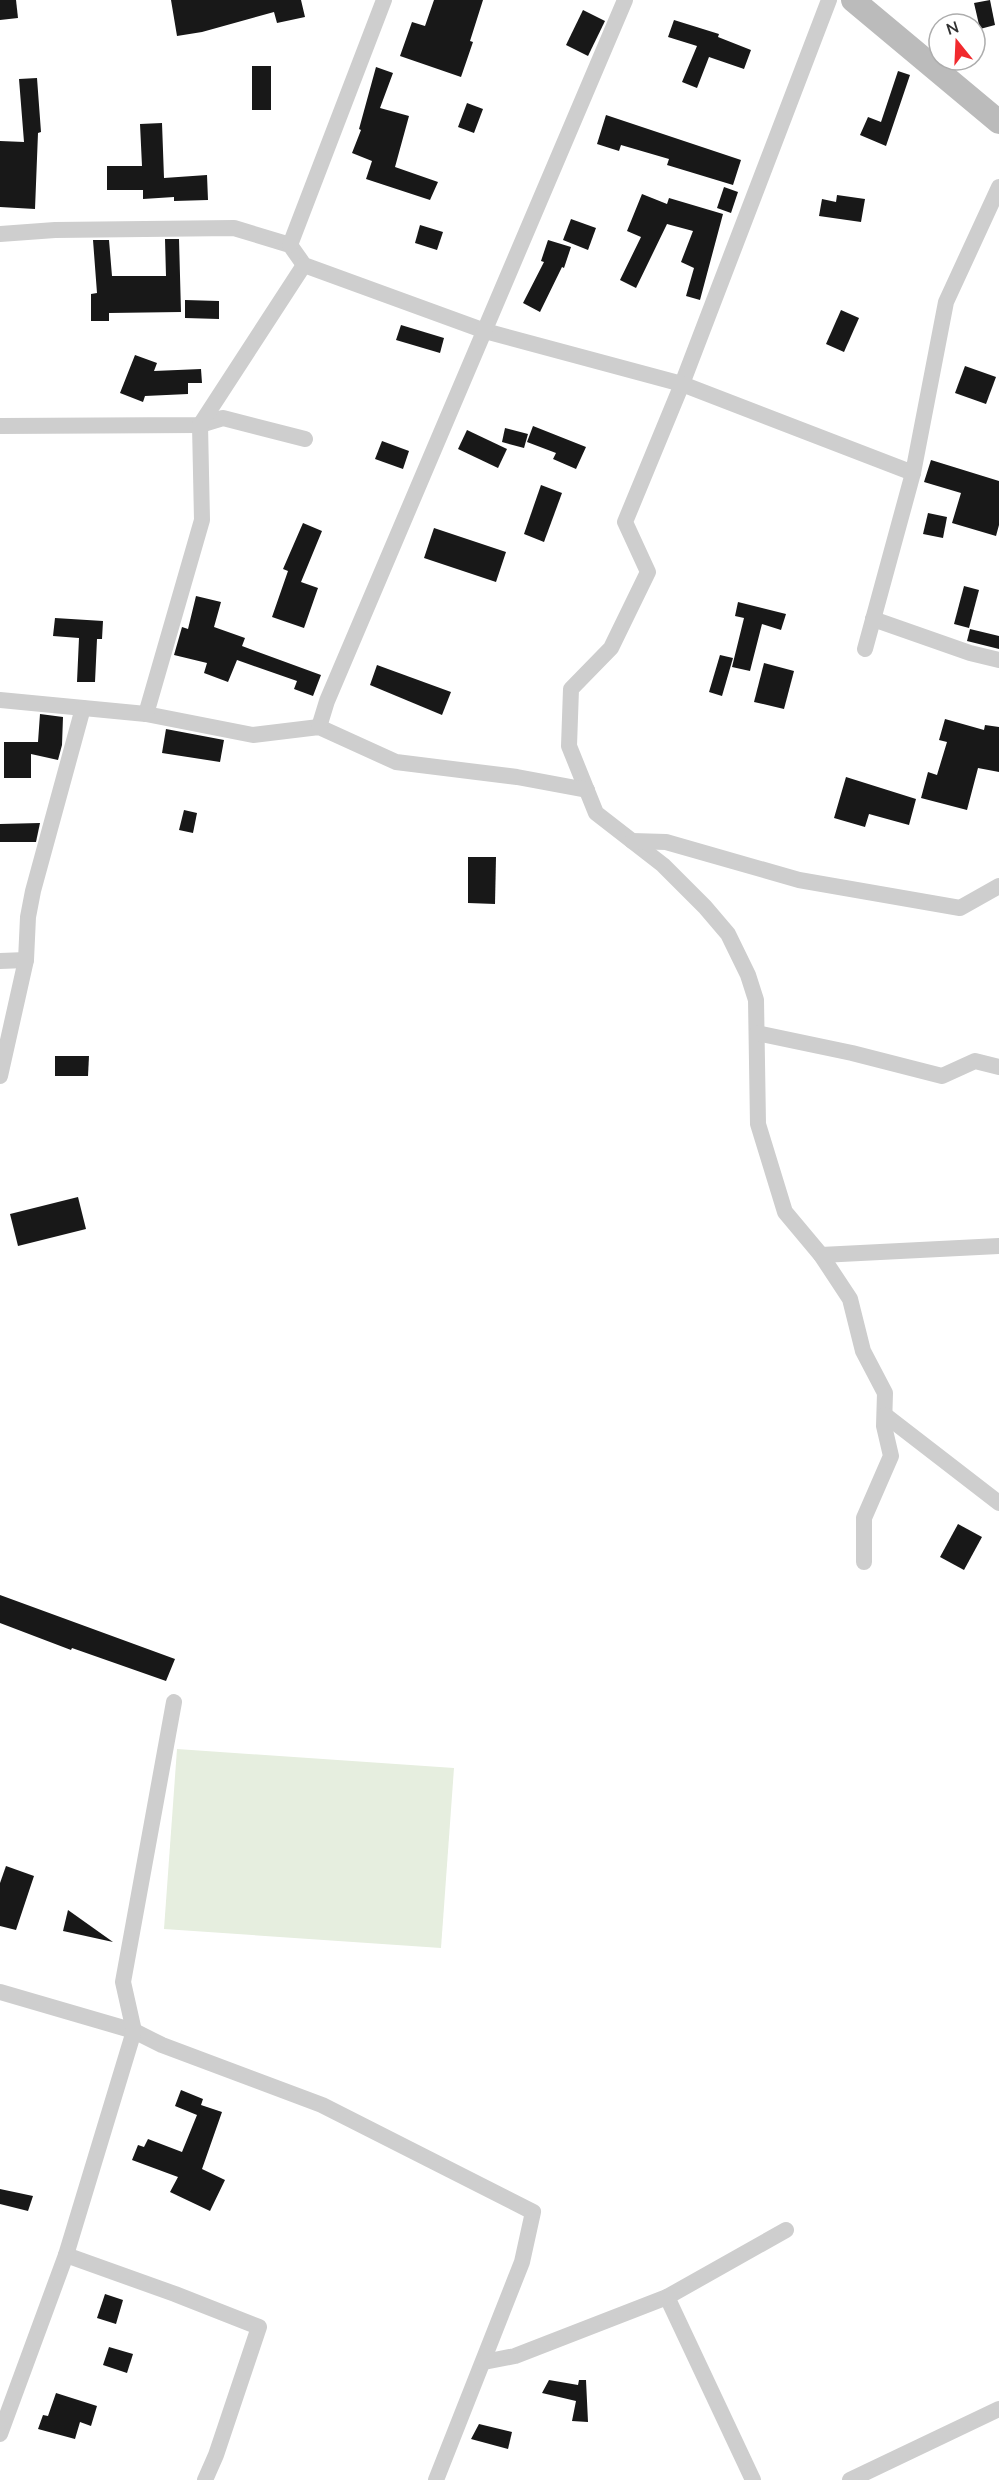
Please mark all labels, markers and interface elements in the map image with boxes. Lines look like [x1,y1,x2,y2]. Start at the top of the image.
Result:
north arrow [927,12,987,72]
text: N [944,16,962,41]

